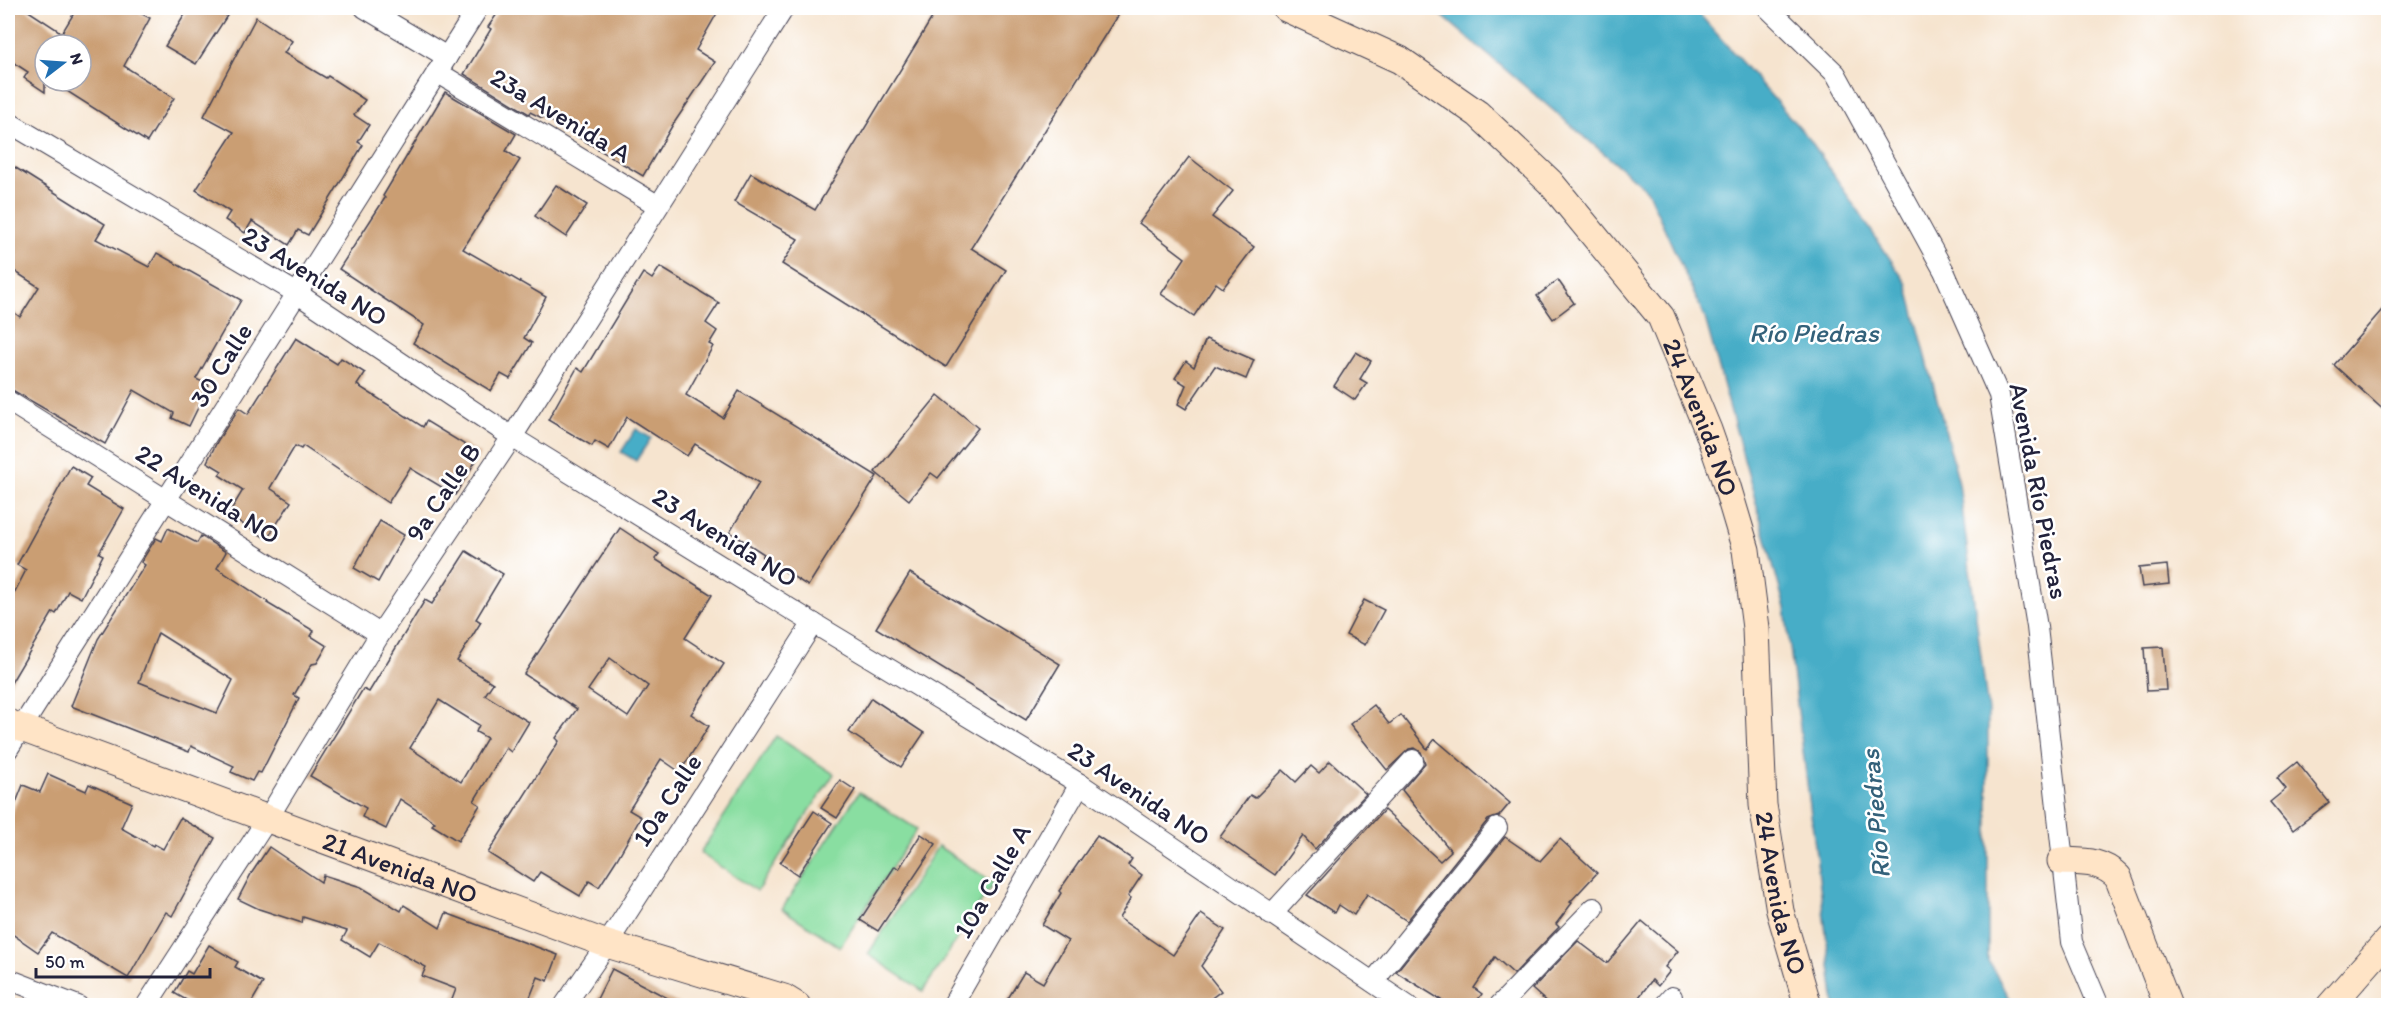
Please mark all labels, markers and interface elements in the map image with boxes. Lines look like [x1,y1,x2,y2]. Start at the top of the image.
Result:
north arrow [33,33,93,93]
text: N [66,51,88,67]
street label: 23a Avenida A [485,60,637,170]
street label: 23 Avenida NO [237,219,393,333]
water label: Río Piedras [1749,316,1880,349]
street label: 30 Calle [183,317,259,413]
street label: 24 Avenida NO [1656,334,1745,500]
street label: Avenida Río Piedras [2002,380,2076,602]
street label: 22 Avenida NO [130,437,286,551]
street label: 9a Calle B [398,437,488,547]
street label: 23 Avenida NO [647,480,803,594]
street label: 23 Avenida NO [1062,734,1216,852]
water label: Río Piedras [1853,747,1897,880]
street label: 10a Calle [625,748,709,852]
street label: 24 Avenida NO [1748,809,1814,979]
street label: 10a Calle A [946,818,1038,944]
street label: 21 Avenida NO [318,824,482,911]
scale bar [36,941,210,979]
text: 50 m [45,951,85,973]

